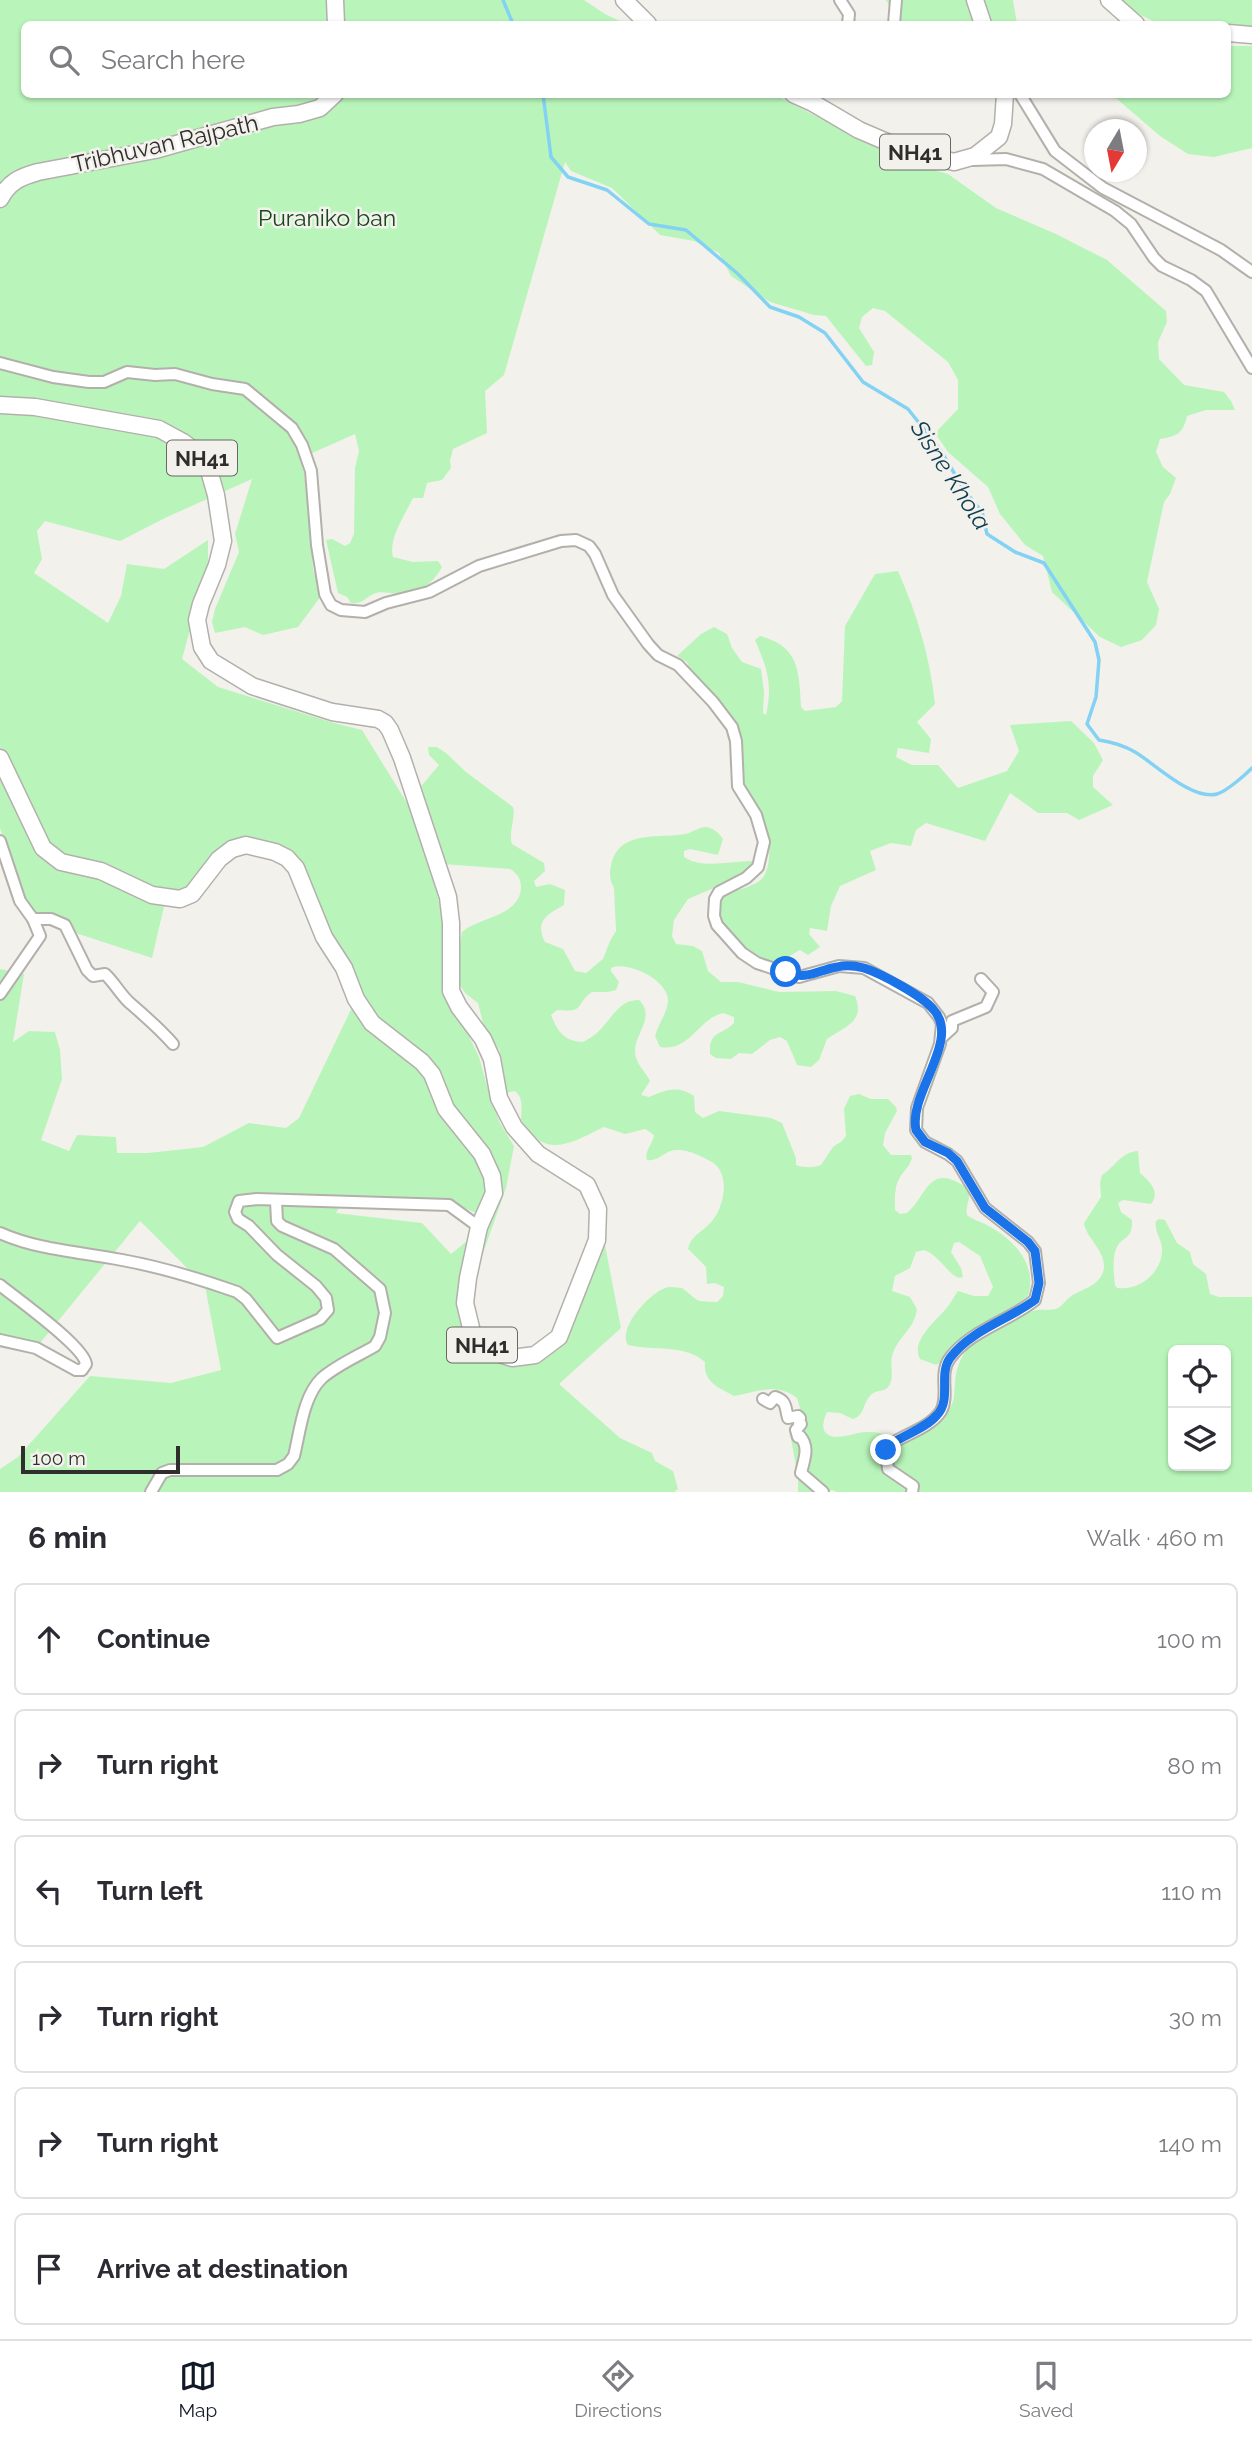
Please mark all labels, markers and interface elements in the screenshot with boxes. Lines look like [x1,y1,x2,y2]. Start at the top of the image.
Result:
search box [21,21,1231,98]
icon: search [45,41,83,79]
text: Search here [101,45,245,75]
street label: Tribhuvan Rajpath [69,108,261,178]
north arrow [1084,119,1147,182]
road number: NH41 [880,134,950,170]
park label: Puraniko ban [258,204,396,231]
water label: Sisne Khola [904,414,997,535]
road number: NH41 [167,440,237,476]
route start [770,956,801,987]
road number: NH41 [447,1328,517,1362]
map controls [1168,1345,1231,1471]
button: locate [1168,1345,1231,1408]
button: layers [1168,1408,1231,1471]
route end [870,1434,901,1465]
scale bar [21,1443,180,1475]
text: 100 m [32,1447,86,1469]
text: 6 min [28,1520,107,1555]
text: Walk · 460 m [1087,1524,1224,1551]
icon: ahead [30,1620,68,1658]
text: Continue [97,1624,210,1654]
text: 100 m [1157,1626,1222,1653]
icon: right [30,1746,68,1784]
text: Turn right [97,1750,218,1780]
text: 80 m [1167,1752,1222,1779]
icon: left [30,1872,68,1910]
text: Turn left [97,1876,203,1906]
text: 110 m [1161,1878,1222,1905]
icon: right [30,1998,68,2036]
text: Turn right [97,2002,218,2032]
text: 30 m [1169,2004,1222,2031]
icon: right [30,2124,68,2162]
text: Turn right [97,2128,218,2158]
text: 140 m [1159,2130,1222,2157]
icon: arrive [30,2250,68,2288]
text: Arrive at destination [97,2254,348,2284]
tab: Map [179,2357,217,2421]
tab: Directions [574,2357,662,2421]
tab: Saved [1019,2357,1073,2421]

